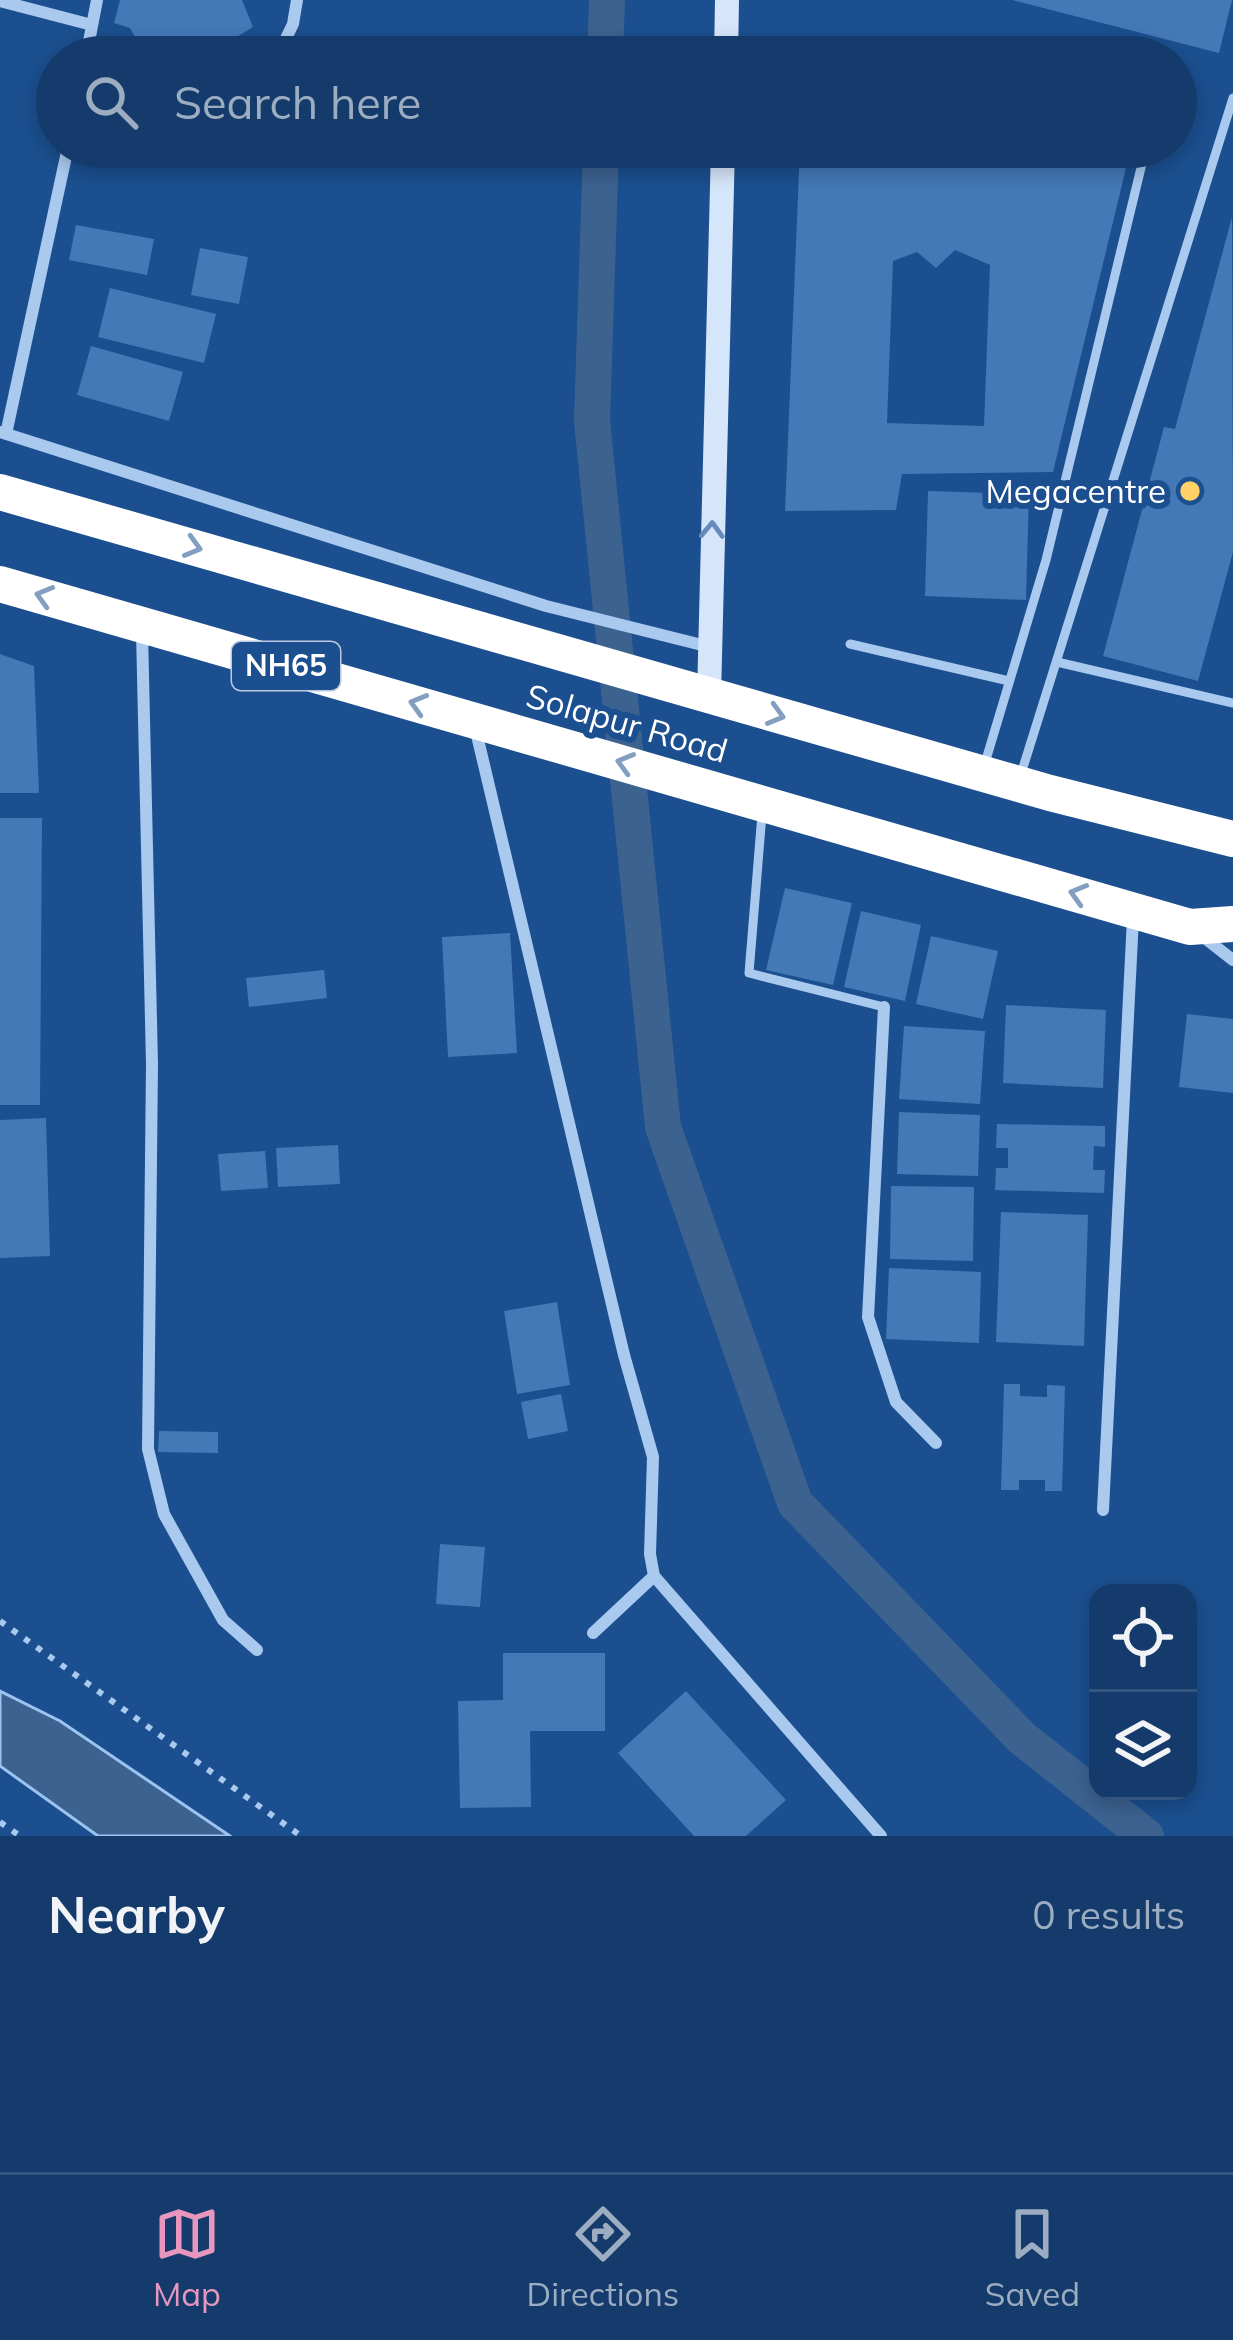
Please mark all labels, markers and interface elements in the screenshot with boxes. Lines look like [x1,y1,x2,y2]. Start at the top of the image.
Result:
search box [36,36,1197,168]
icon: search [78,69,144,135]
text: Search here [174,74,421,130]
place label: Megacentre [985,470,1166,511]
marker: Megacentre [1177,478,1203,504]
one-way arrow [699,520,725,539]
one-way arrow [182,533,203,558]
one-way arrow [34,586,54,611]
road number: NH65 [232,642,340,690]
street label: Solapur Road [522,674,732,771]
one-way arrow [409,693,430,718]
one-way arrow [765,701,786,726]
one-way arrow [615,752,636,777]
one-way arrow [1068,884,1089,909]
map controls [1089,1584,1197,1800]
button: locate [1089,1584,1197,1692]
button: layers [1089,1692,1197,1800]
text: Nearby [48,1882,225,1946]
text: 0 results [1032,1890,1185,1939]
tab: Map [153,2201,221,2314]
tab: Directions [527,2201,679,2314]
tab: Saved [985,2201,1080,2314]

